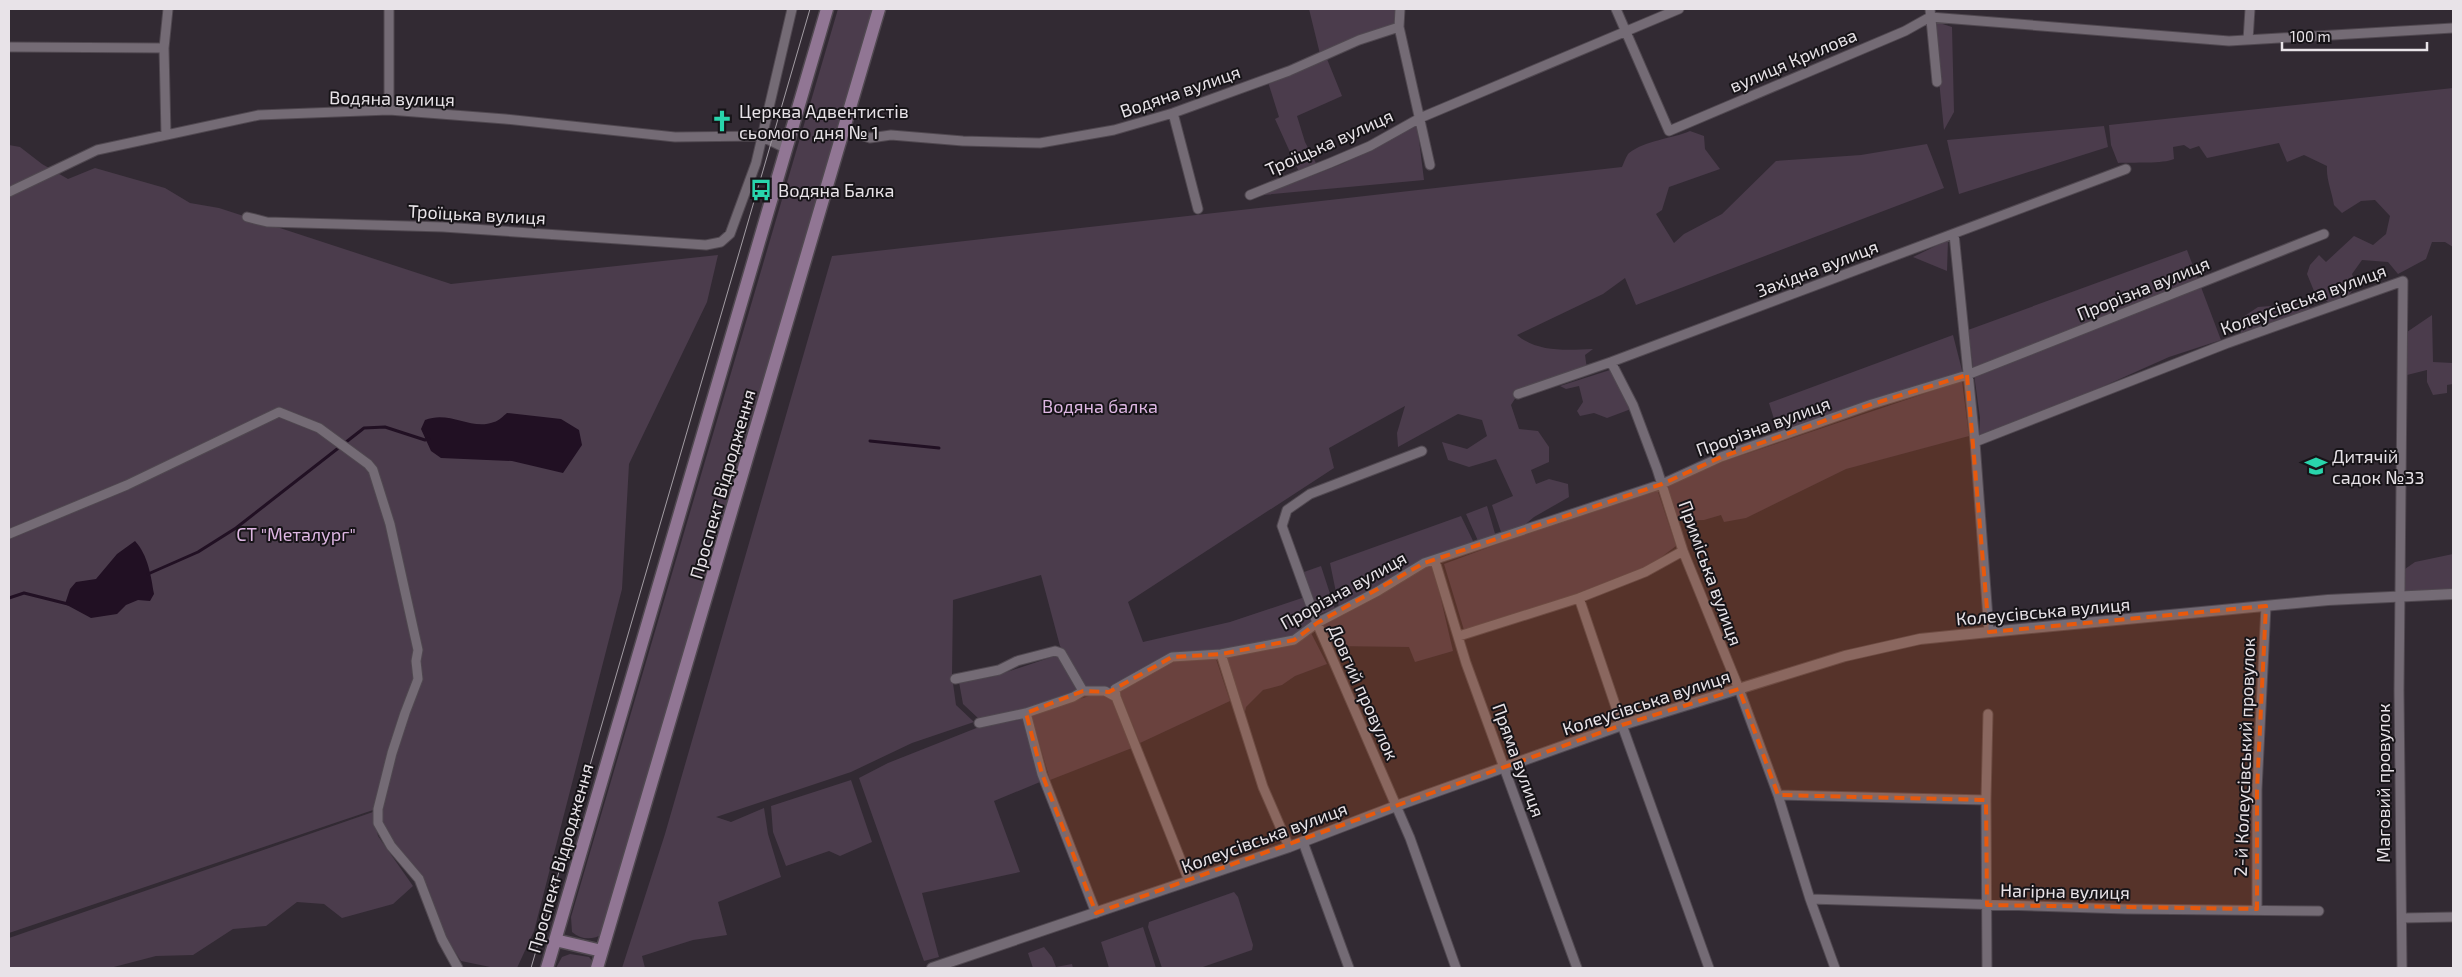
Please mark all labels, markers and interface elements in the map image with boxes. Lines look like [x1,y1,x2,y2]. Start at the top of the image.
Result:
scale bar [2282,20,2427,52]
street label: вулиця Крилова [1726,23,1860,97]
text: 100 m [2290,27,2331,45]
street label: Водяна вулиця [1117,60,1243,122]
street label: Водяна вулиця [329,86,455,110]
place label: Церква Адвентистів сьомого дня № 1 [739,100,909,143]
street label: Троїцька вулиця [1262,104,1396,180]
church icon: Церква Адвентистів сьомого дня № 1 [709,108,735,134]
bus stop icon: Водяна Балка [748,177,774,203]
place label: Водяна Балка [778,179,894,201]
street label: Троїцька вулиця [408,199,546,229]
street label: Західна вулиця [1753,235,1881,301]
street label: Прорізна вулиця [2073,251,2213,325]
street label: Колеусівська вулиця [2217,259,2389,339]
street label: Проспект Відродження [684,387,760,581]
street label: Прорізна вулиця [1693,392,1833,460]
park label: Водяна балка [1042,395,1158,417]
place label: Дитячій садок №33 [2332,445,2424,488]
school or university icon: Дитячій садок №33 [2303,453,2329,479]
street label: Приміська вулиця [1675,497,1747,649]
park label: СТ "Металург" [236,523,356,545]
street label: Прорізна вулиця [1276,546,1410,634]
street label: Колеусівська вулиця [1955,592,2131,630]
street label: Довгий провулок [1324,621,1404,764]
street label: 2-й Колеусівський провулок [2229,637,2259,877]
street label: Колеусівська вулиця [1559,664,1733,740]
street label: Пряма вулиця [1488,700,1550,820]
street label: Маговий провулок [2372,703,2394,863]
street label: Проспект Відродження [522,761,598,955]
street label: Колеусівська вулиця [1178,797,1350,877]
street label: Нагірна вулиця [2000,879,2130,903]

